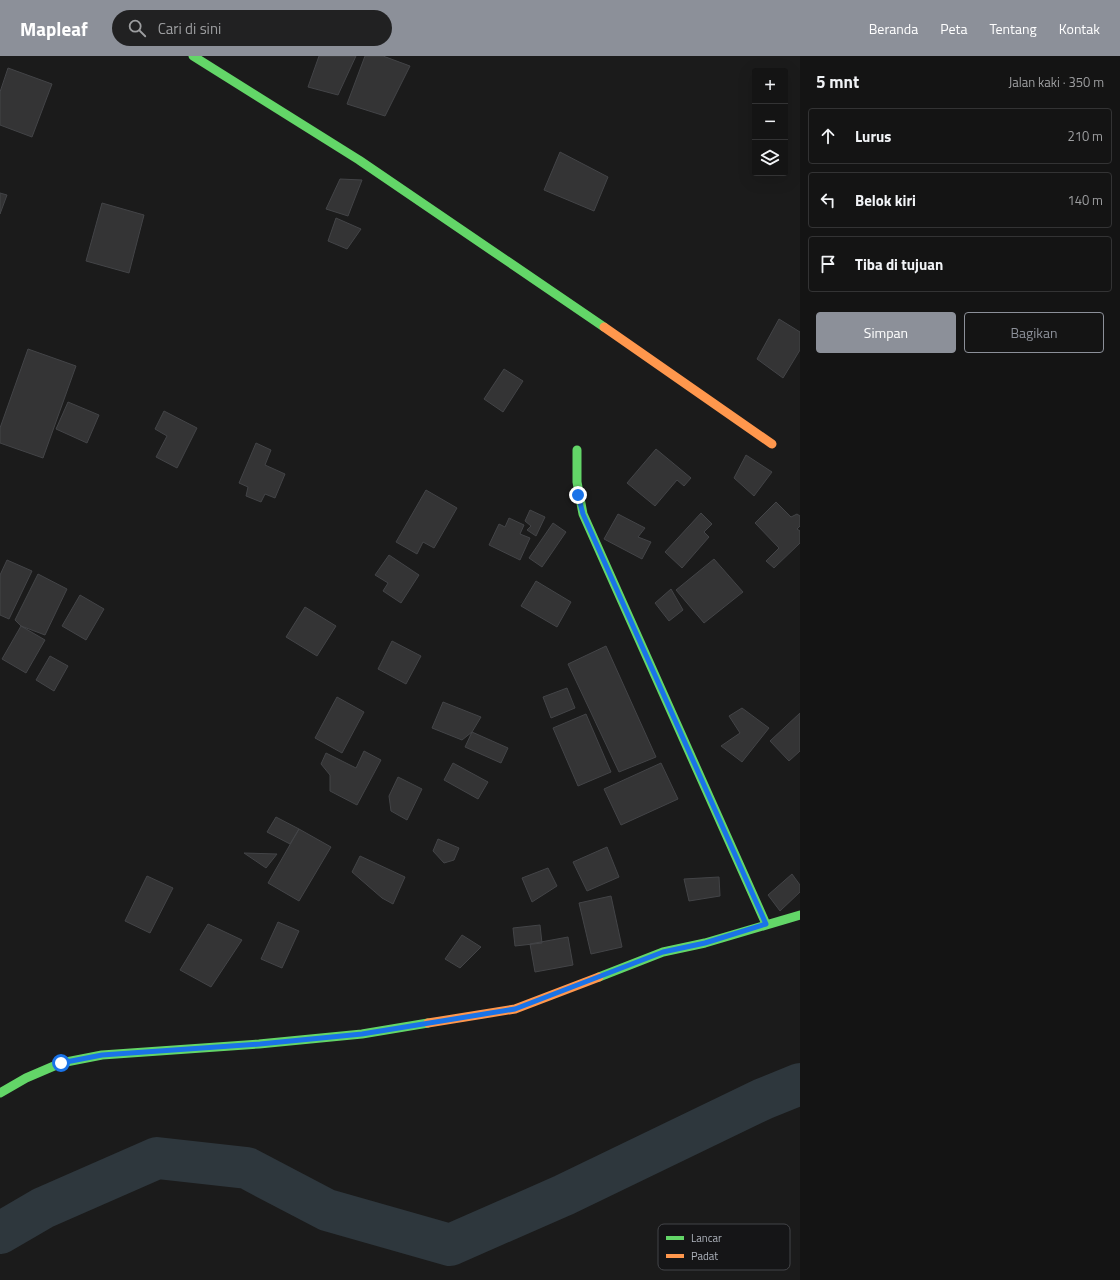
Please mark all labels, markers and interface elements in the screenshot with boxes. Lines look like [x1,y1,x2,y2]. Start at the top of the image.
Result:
search box [112,10,392,46]
text: Mapleaf [20,14,88,43]
icon: search [126,17,148,39]
text: Cari di sini [158,17,221,40]
text: Beranda [869,18,918,39]
text: Peta [940,18,967,39]
text: Tentang [989,18,1037,39]
text: Kontak [1059,18,1100,39]
map controls [752,68,788,176]
button: + [752,68,788,104]
text: 5 mnt [816,69,859,95]
text: Jalan kaki · 350 m [1008,72,1104,92]
button: − [752,104,788,140]
icon: ahead [817,125,839,147]
text: Lurus [855,125,891,148]
text: 210 m [1067,126,1103,146]
button: layers [752,140,788,176]
icon: left [817,189,839,211]
text: Belok kiri [855,189,916,212]
text: 140 m [1067,190,1103,210]
icon: arrive [817,253,839,275]
text: Tiba di tujuan [855,253,943,276]
button: Simpan [816,312,956,353]
button: Bagikan [964,312,1104,353]
route end [569,486,587,504]
route start [52,1054,70,1072]
legend [658,1224,790,1270]
text: Lancar [691,1230,722,1246]
text: Padat [691,1248,718,1264]

